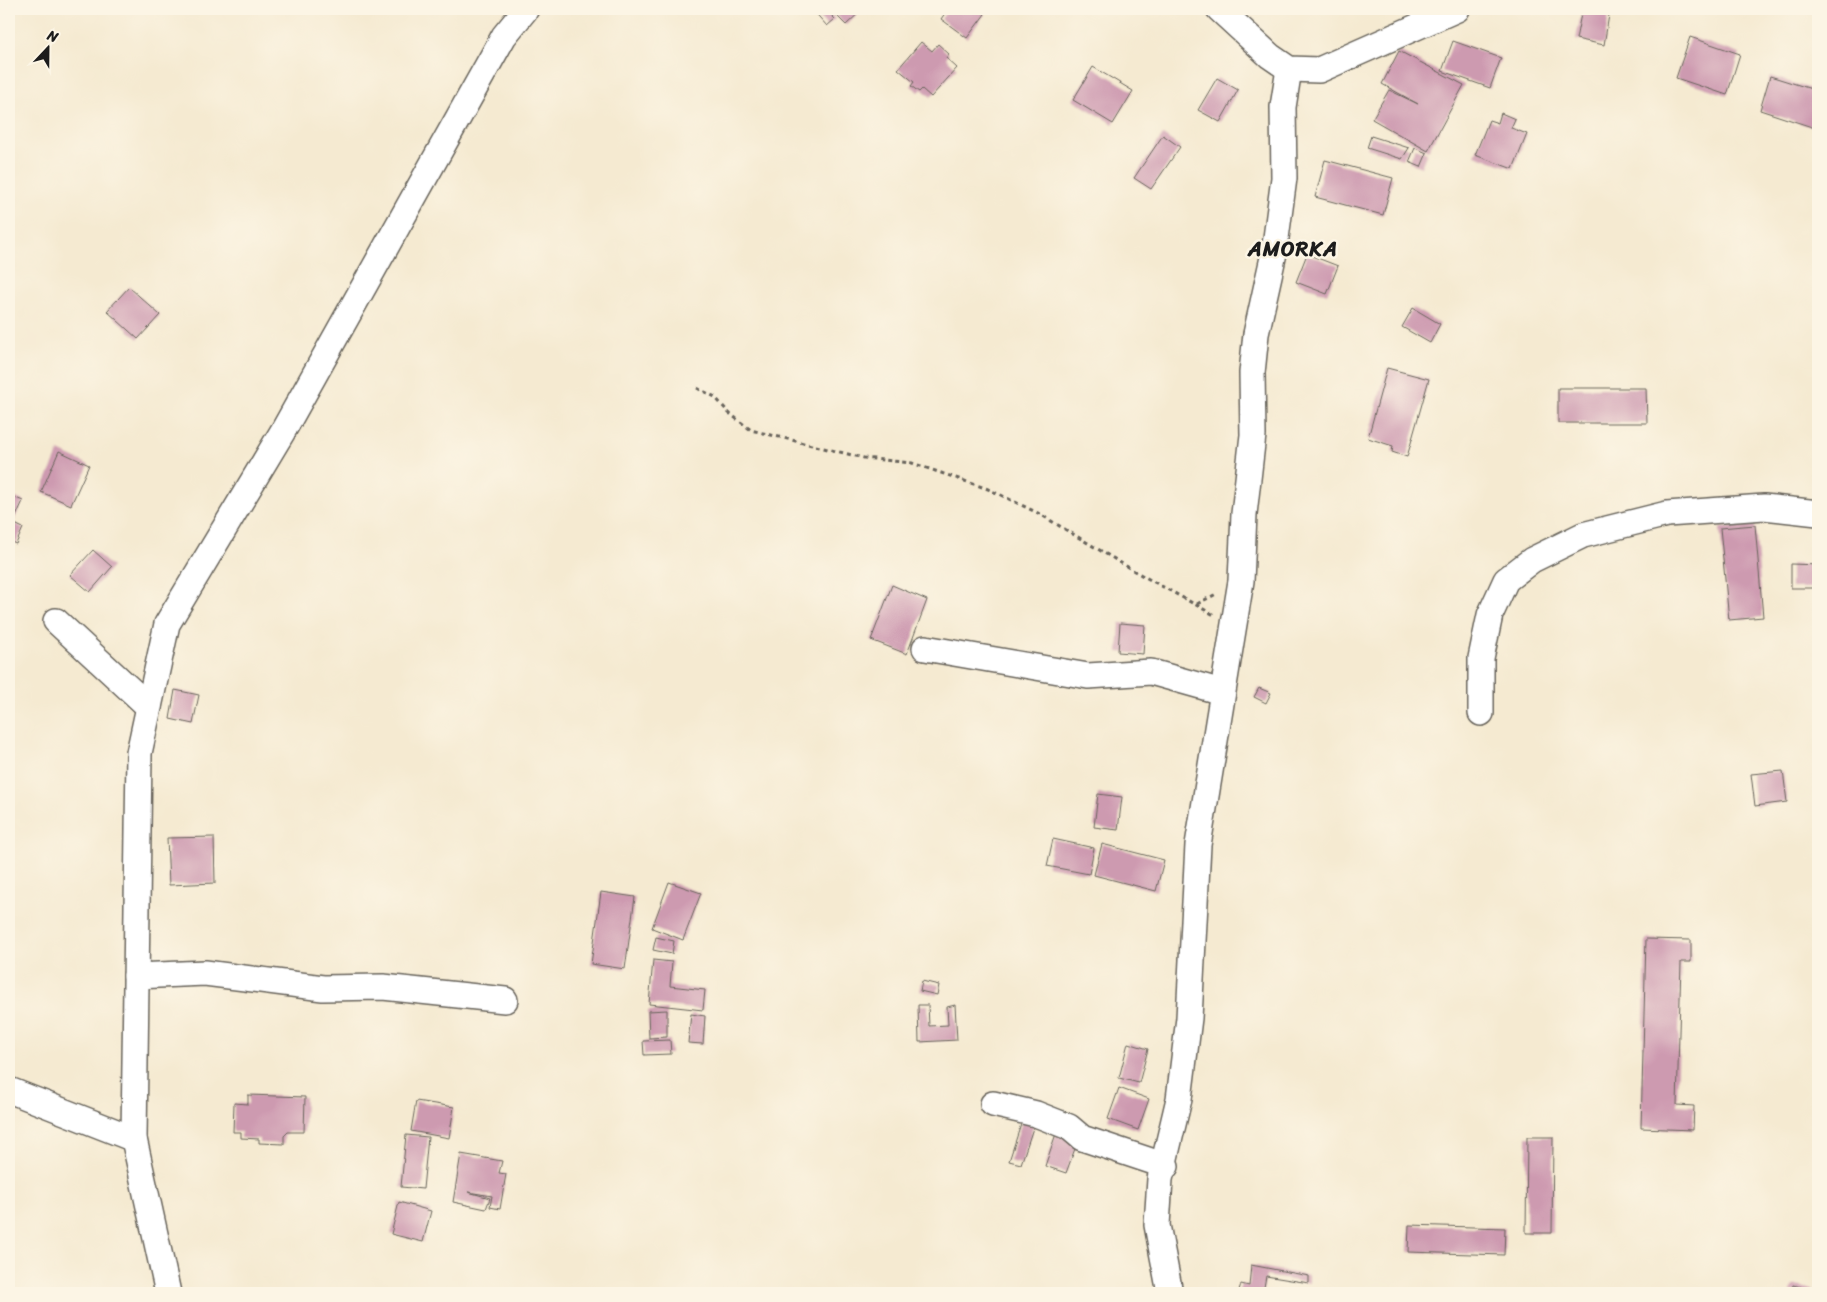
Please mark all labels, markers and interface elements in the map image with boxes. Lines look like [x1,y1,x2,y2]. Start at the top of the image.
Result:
north arrow [22,22,72,72]
text: N [43,23,62,50]
district label: AMORKA [1247,230,1338,268]

